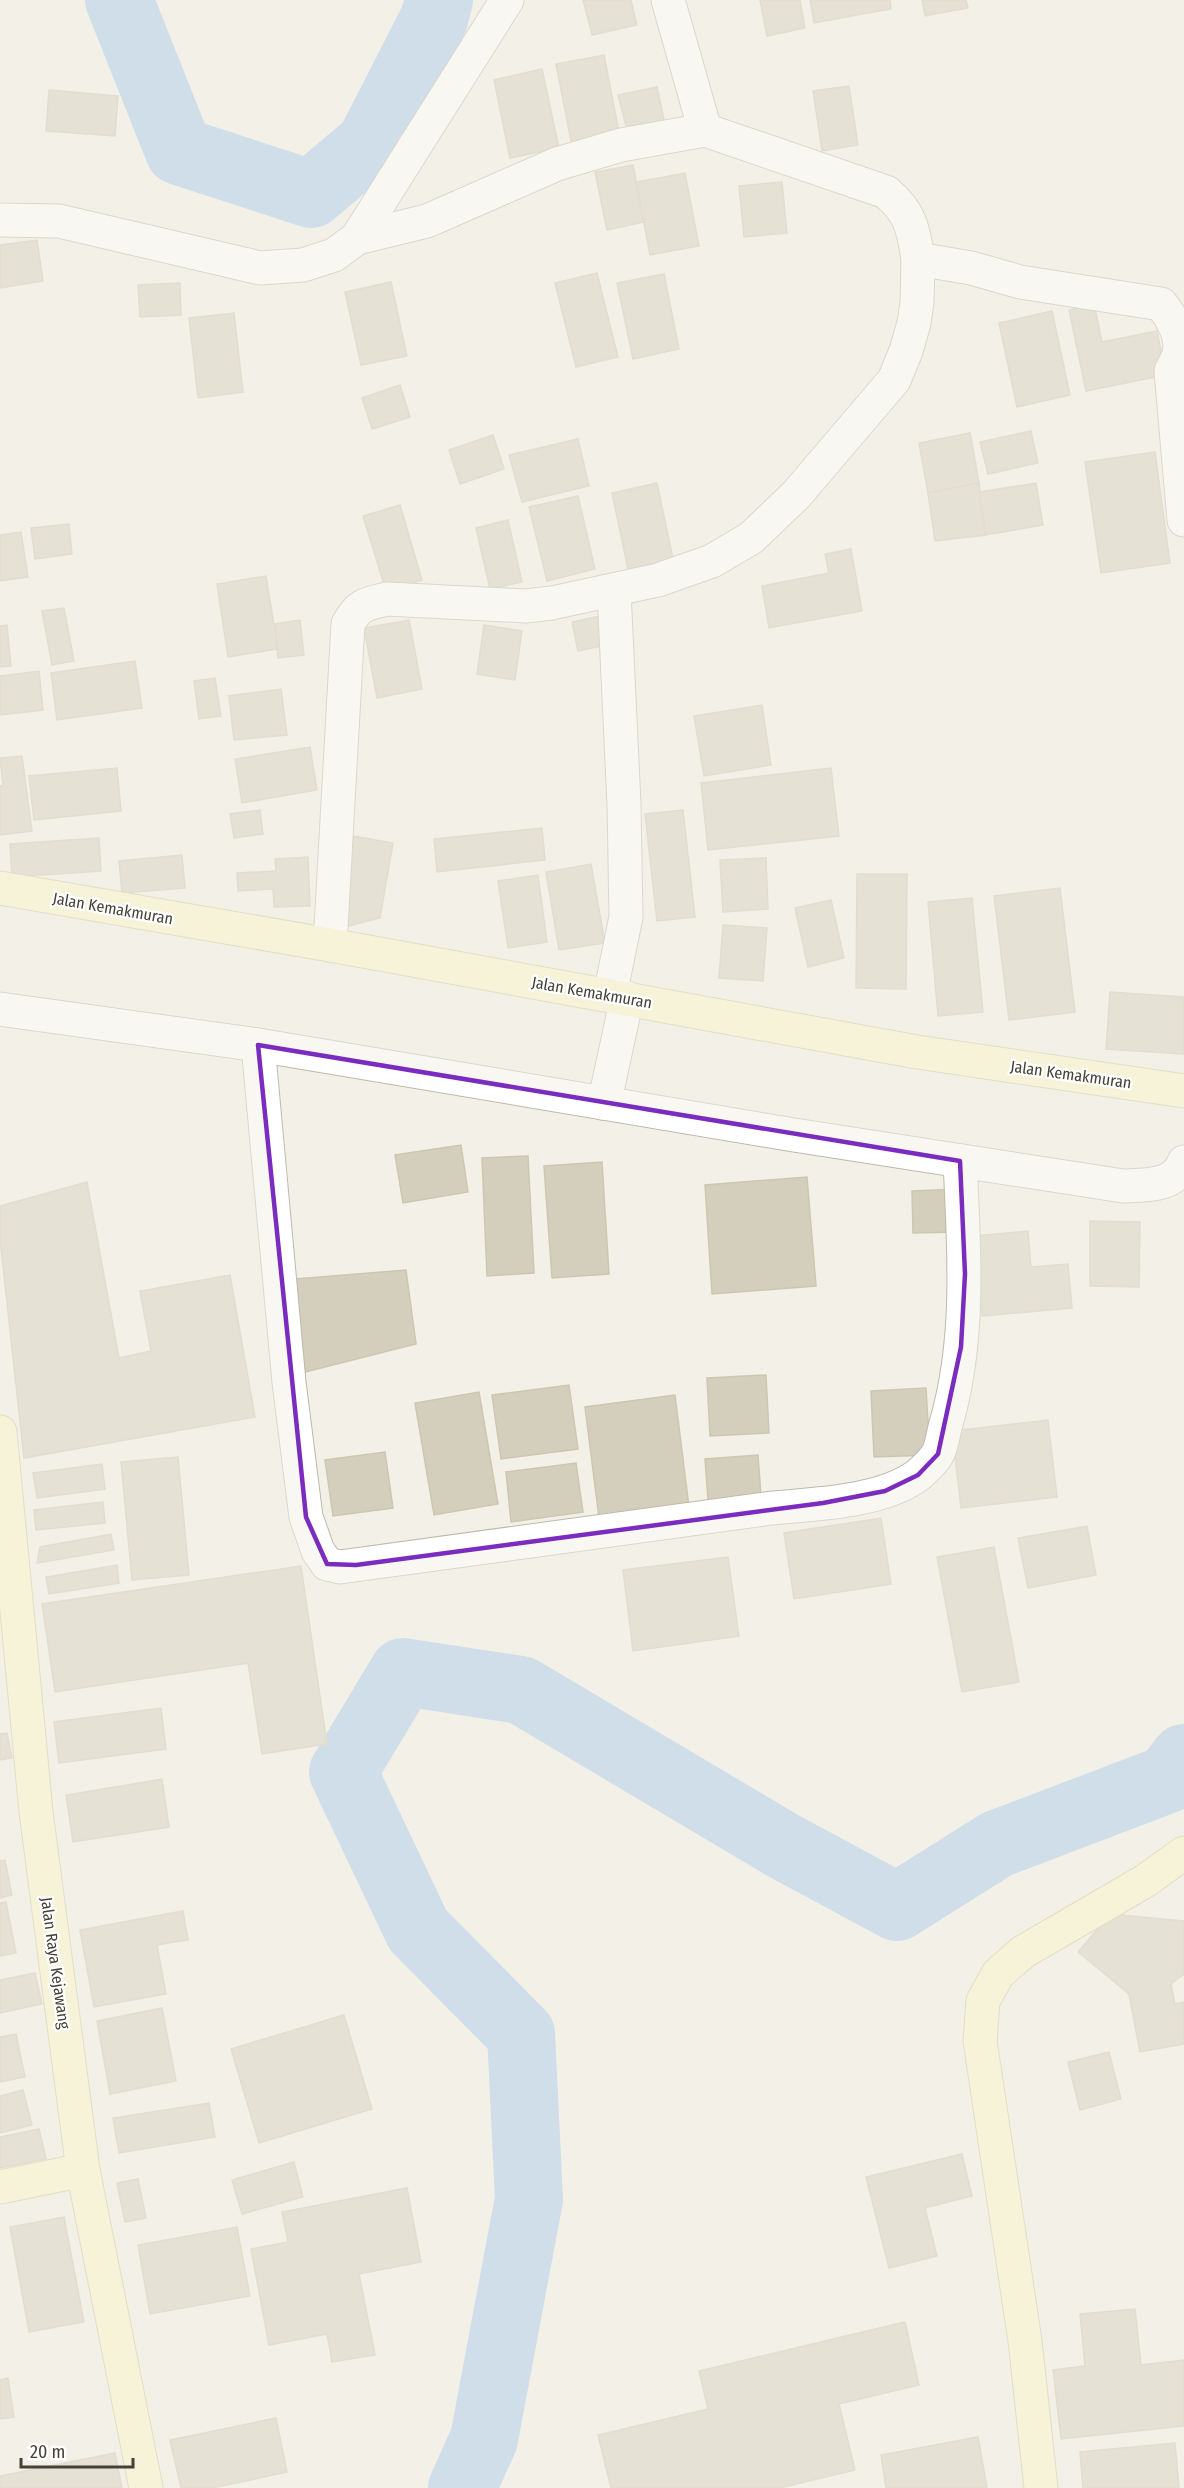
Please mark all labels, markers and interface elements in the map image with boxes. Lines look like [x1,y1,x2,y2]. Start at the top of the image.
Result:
street label: Jalan Kemakmuran [51,889,175,928]
street label: Jalan Kemakmuran [530,973,654,1012]
street label: Jalan Kemakmuran [1009,1057,1133,1092]
street label: Jalan Raya Kejawang [37,1896,74,2031]
scale bar [21,2431,134,2469]
text: 20 m [30,2441,65,2463]

